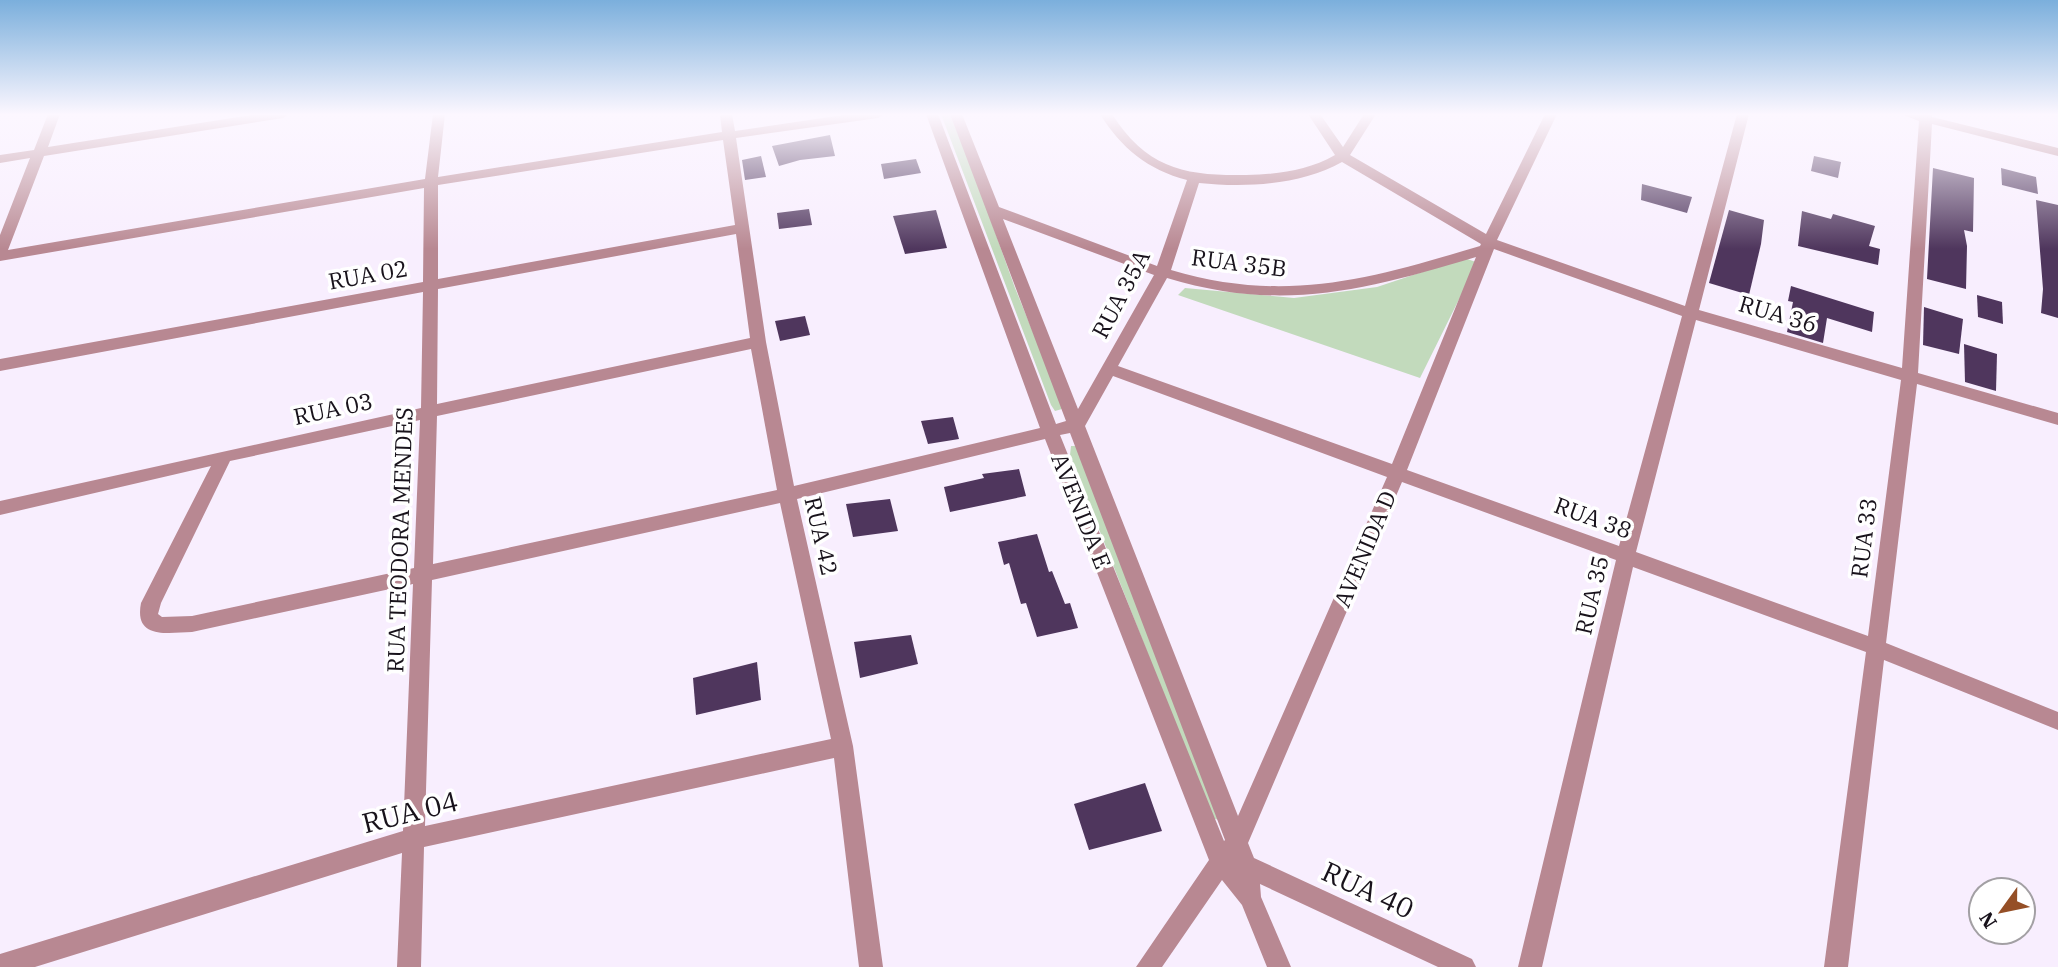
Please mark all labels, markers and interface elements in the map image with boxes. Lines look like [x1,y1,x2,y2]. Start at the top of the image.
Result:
street label: RUA 35B [1190,241,1288,283]
street label: RUA 35A [1084,244,1156,343]
street label: RUA 02 [326,252,410,296]
street label: RUA 36 [1736,288,1821,339]
street label: RUA 03 [290,385,375,431]
street label: RUA TEODORA MENDES [379,407,419,673]
street label: AVENIDA E [1045,448,1119,573]
street label: AVENIDA D [1326,486,1402,611]
street label: RUA 38 [1551,489,1636,545]
street label: RUA 42 [798,493,846,578]
street label: RUA 33 [1843,496,1883,580]
street label: RUA 35 [1567,552,1615,637]
street label: RUA 04 [358,782,462,841]
street label: RUA 40 [1316,852,1420,927]
north arrow [1967,876,2037,946]
text: N [1974,907,2002,933]

